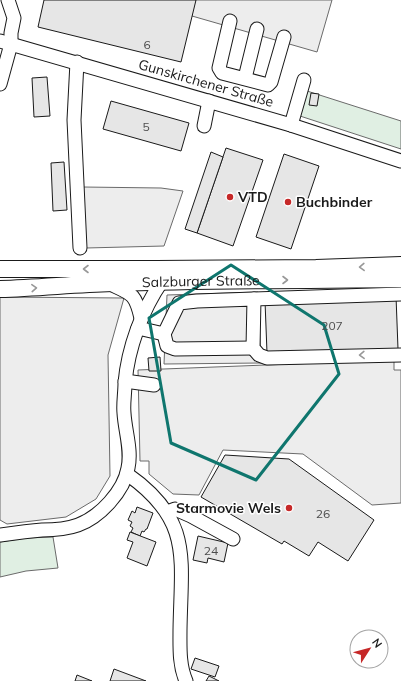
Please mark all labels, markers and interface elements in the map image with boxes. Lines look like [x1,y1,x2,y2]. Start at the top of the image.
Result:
house number: 6 [143,37,151,52]
street label: Gunskirchener Straße [136,55,276,111]
house number: 5 [142,119,150,134]
place label: VTD [237,188,268,206]
marker: VTD [225,192,235,202]
place label: Buchbinder [296,193,373,211]
marker: Buchbinder [283,197,293,207]
one-way arrow [359,262,365,271]
one-way arrow [83,265,89,273]
street label: Salzburger Straße [142,271,260,291]
one-way arrow [282,276,288,284]
one-way arrow [31,284,37,292]
house number: 207 [321,318,343,333]
one-way arrow [359,351,365,359]
place label: Starmovie Wels [176,499,281,517]
marker: Starmovie Wels [284,503,294,513]
house number: 26 [316,506,330,521]
house number: 24 [204,543,218,558]
north arrow [349,629,389,669]
text: N [369,636,385,651]

